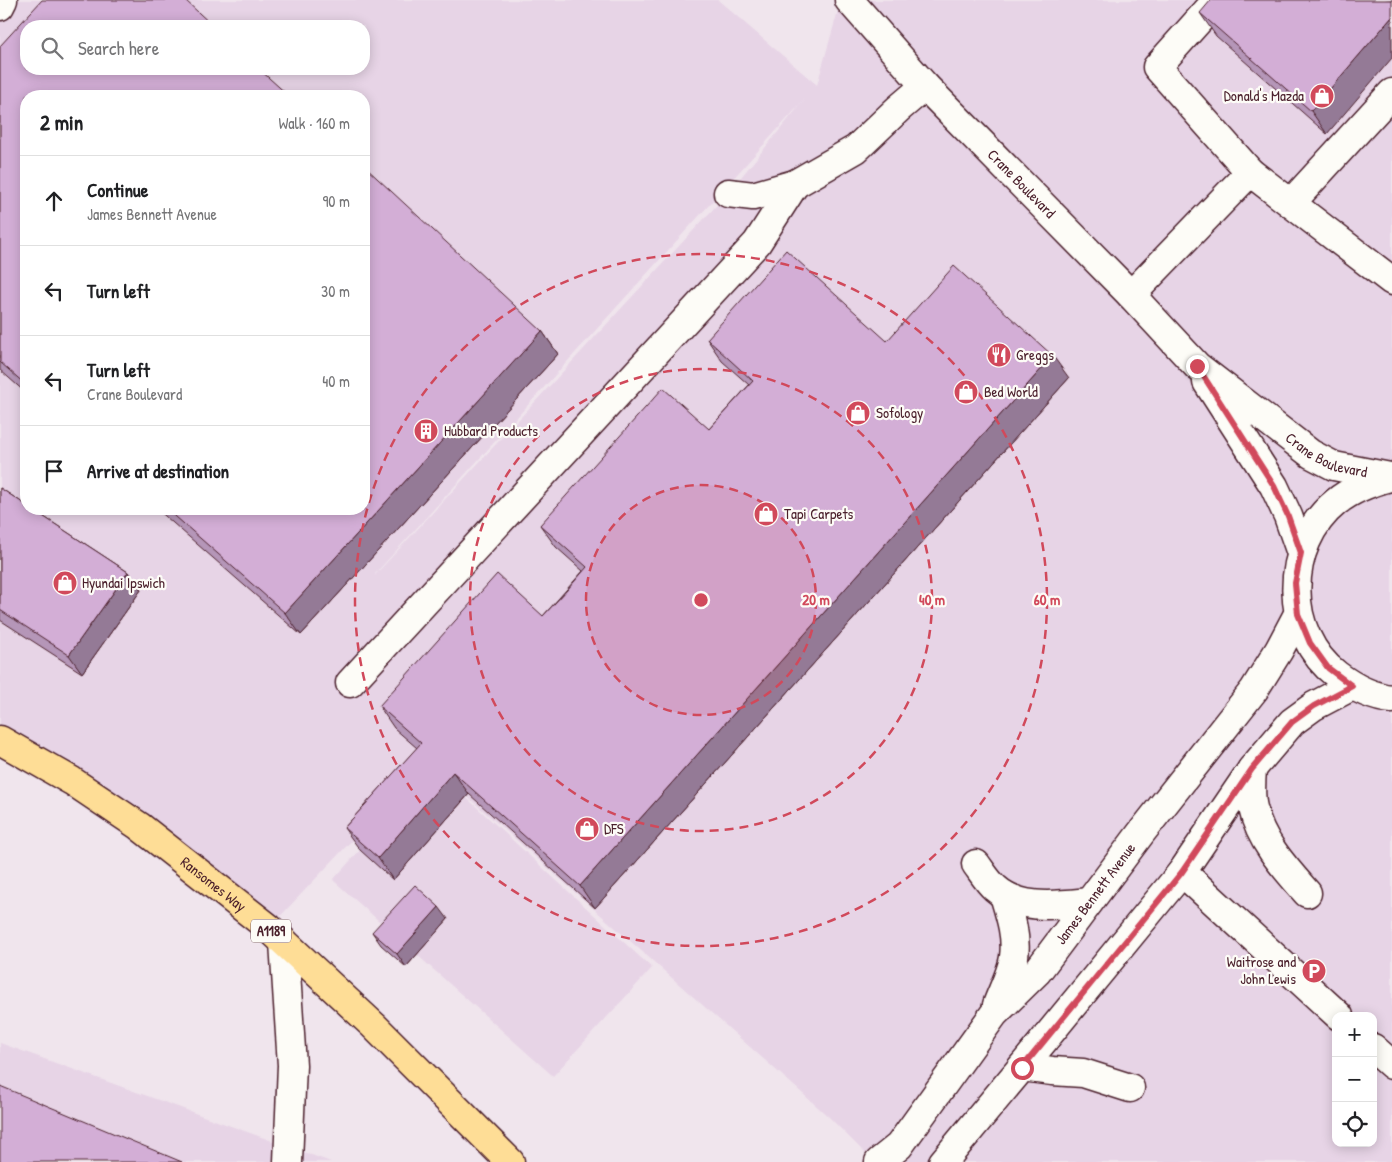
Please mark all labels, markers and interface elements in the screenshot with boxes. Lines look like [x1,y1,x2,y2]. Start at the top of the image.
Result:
search box [20,20,370,75]
icon: search [38,34,66,62]
text: Search here [78,35,159,61]
shop icon: Donald's Mazda [1309,83,1335,109]
place label: Donald's Mazda [1224,85,1304,106]
text: 2 min [40,108,83,137]
text: Walk · 160 m [278,112,350,134]
street label: Crane Boulevard [983,144,1061,223]
text: Continue [87,177,148,203]
icon: ahead [40,187,68,215]
text: 90 m [322,190,350,212]
text: James Bennett Avenue [87,203,217,225]
icon: left [40,277,68,305]
text: Turn left [87,278,150,304]
text: 30 m [321,280,350,302]
restaurant icon: Greggs [986,342,1012,368]
place label: Greggs [1016,344,1054,365]
route end [1186,355,1209,378]
text: Turn left [87,357,150,383]
icon: left [40,367,68,395]
text: 40 m [322,370,350,392]
shop icon: Bed World [953,379,979,405]
place label: Bed World [984,381,1038,402]
text: Crane Boulevard [87,383,182,405]
shop icon: Sofology [845,400,871,426]
place label: Sofology [876,402,923,423]
building icon: Hubbard Products [413,418,439,444]
place label: Hubbard Products [444,420,538,441]
street label: Crane Boulevard [1281,427,1369,482]
icon: arrive [40,457,68,485]
text: Arrive at destination [87,458,229,484]
shop icon: Tapi Carpets [753,501,779,527]
place label: Tapi Carpets [784,503,854,524]
shop icon: Hyundai Ipswich [52,570,78,596]
place label: Hyundai Ipswich [82,572,165,593]
text: 20 m [802,589,830,610]
text: 40 m [919,589,945,610]
text: 60 m [1034,589,1060,610]
centre of rings [692,591,710,609]
shop icon: DFS [574,816,600,842]
place label: DFS [604,818,624,839]
street label: James Bennett Avenue [1050,838,1140,949]
street label: Ransomes Way [176,851,251,916]
road number: A1189 [251,919,291,942]
place label: Waitrose and John Lewis [1227,951,1296,989]
parking icon: Waitrose and John Lewis [1301,958,1327,984]
map controls [1332,1012,1377,1147]
button: + [1332,1012,1377,1057]
route start [1011,1057,1034,1080]
button: − [1332,1057,1377,1102]
button: locate [1332,1102,1377,1147]

